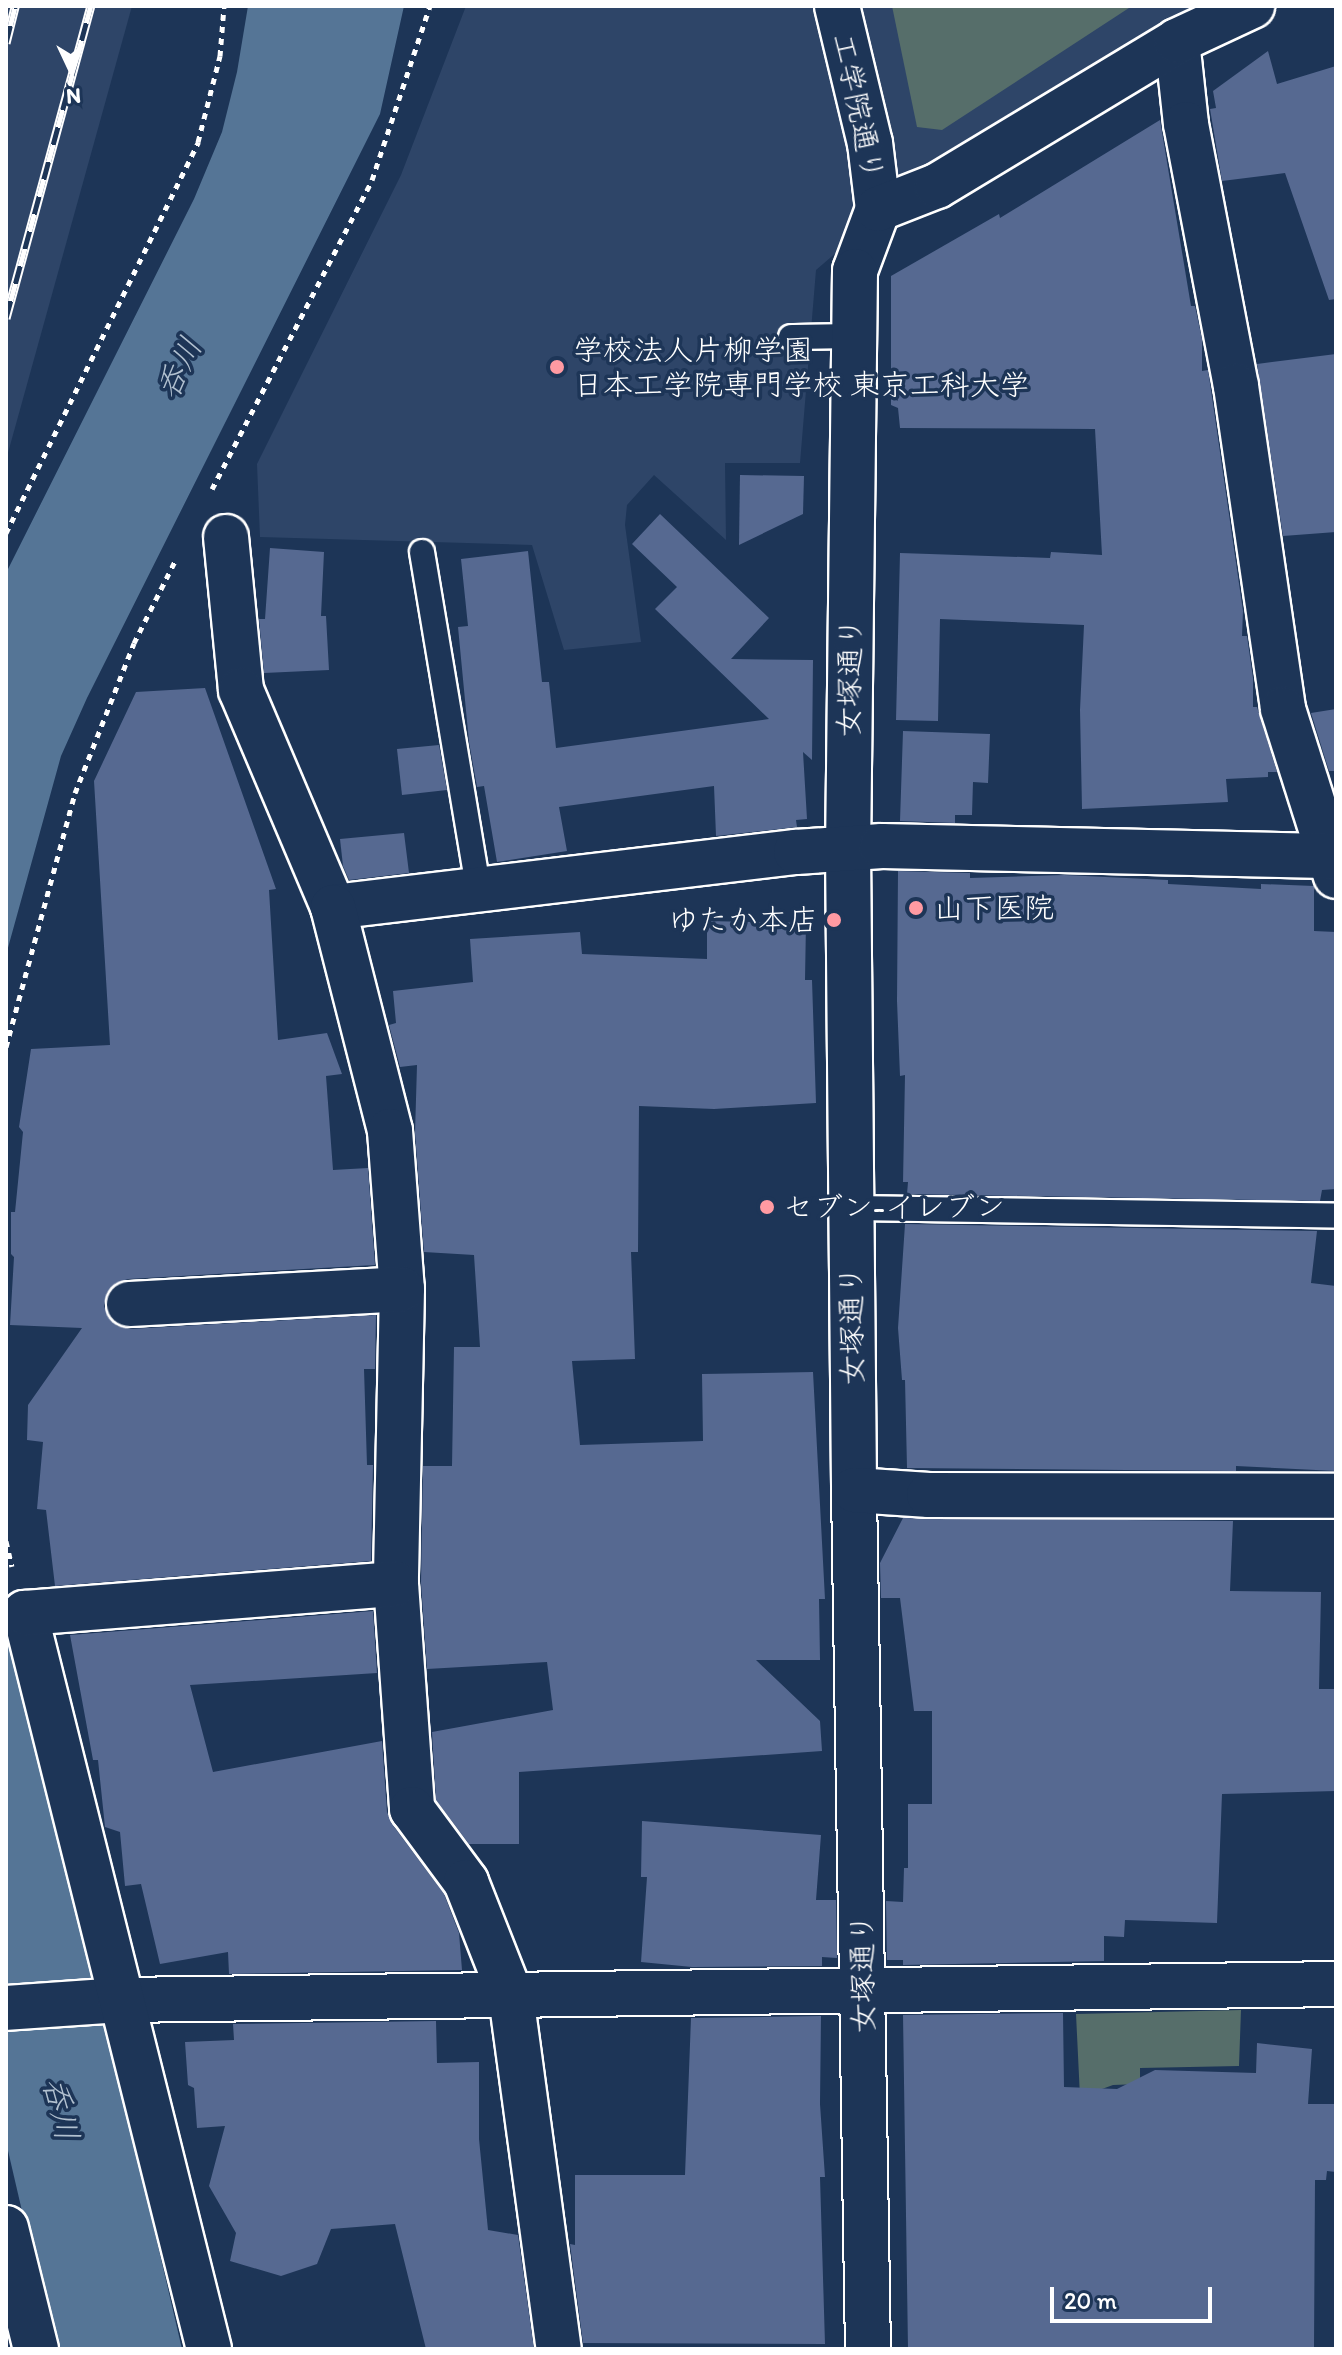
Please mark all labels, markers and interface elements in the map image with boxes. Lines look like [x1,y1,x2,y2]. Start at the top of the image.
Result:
street label: 工学院通り [825,30,891,184]
north arrow [32,32,112,112]
text: N [65,82,82,110]
water label: 呑川 [148,331,210,405]
place label: 学校法人片柳学園 日本工学院専門学校 東京工科大学 [573,332,1030,402]
marker: 学校法人片柳学園 日本工学院専門学校 東京工科大学 [548,358,566,376]
street label: 女塚通り [831,617,869,737]
place label: 山下医院 [934,890,1054,926]
marker: 山下医院 [905,897,927,919]
place label: ゆたか本店 [668,902,818,938]
marker: ゆたか本店 [825,911,843,929]
place label: セブン-イレブン [783,1189,1005,1225]
marker: セブン-イレブン [758,1198,776,1216]
street label: 女塚通り [833,1265,871,1385]
street label: 女塚通り [844,1913,882,2033]
water label: 呑川 [35,2074,87,2144]
scale bar [1054,2271,1216,2321]
text: 20 m [1064,2286,1117,2315]

